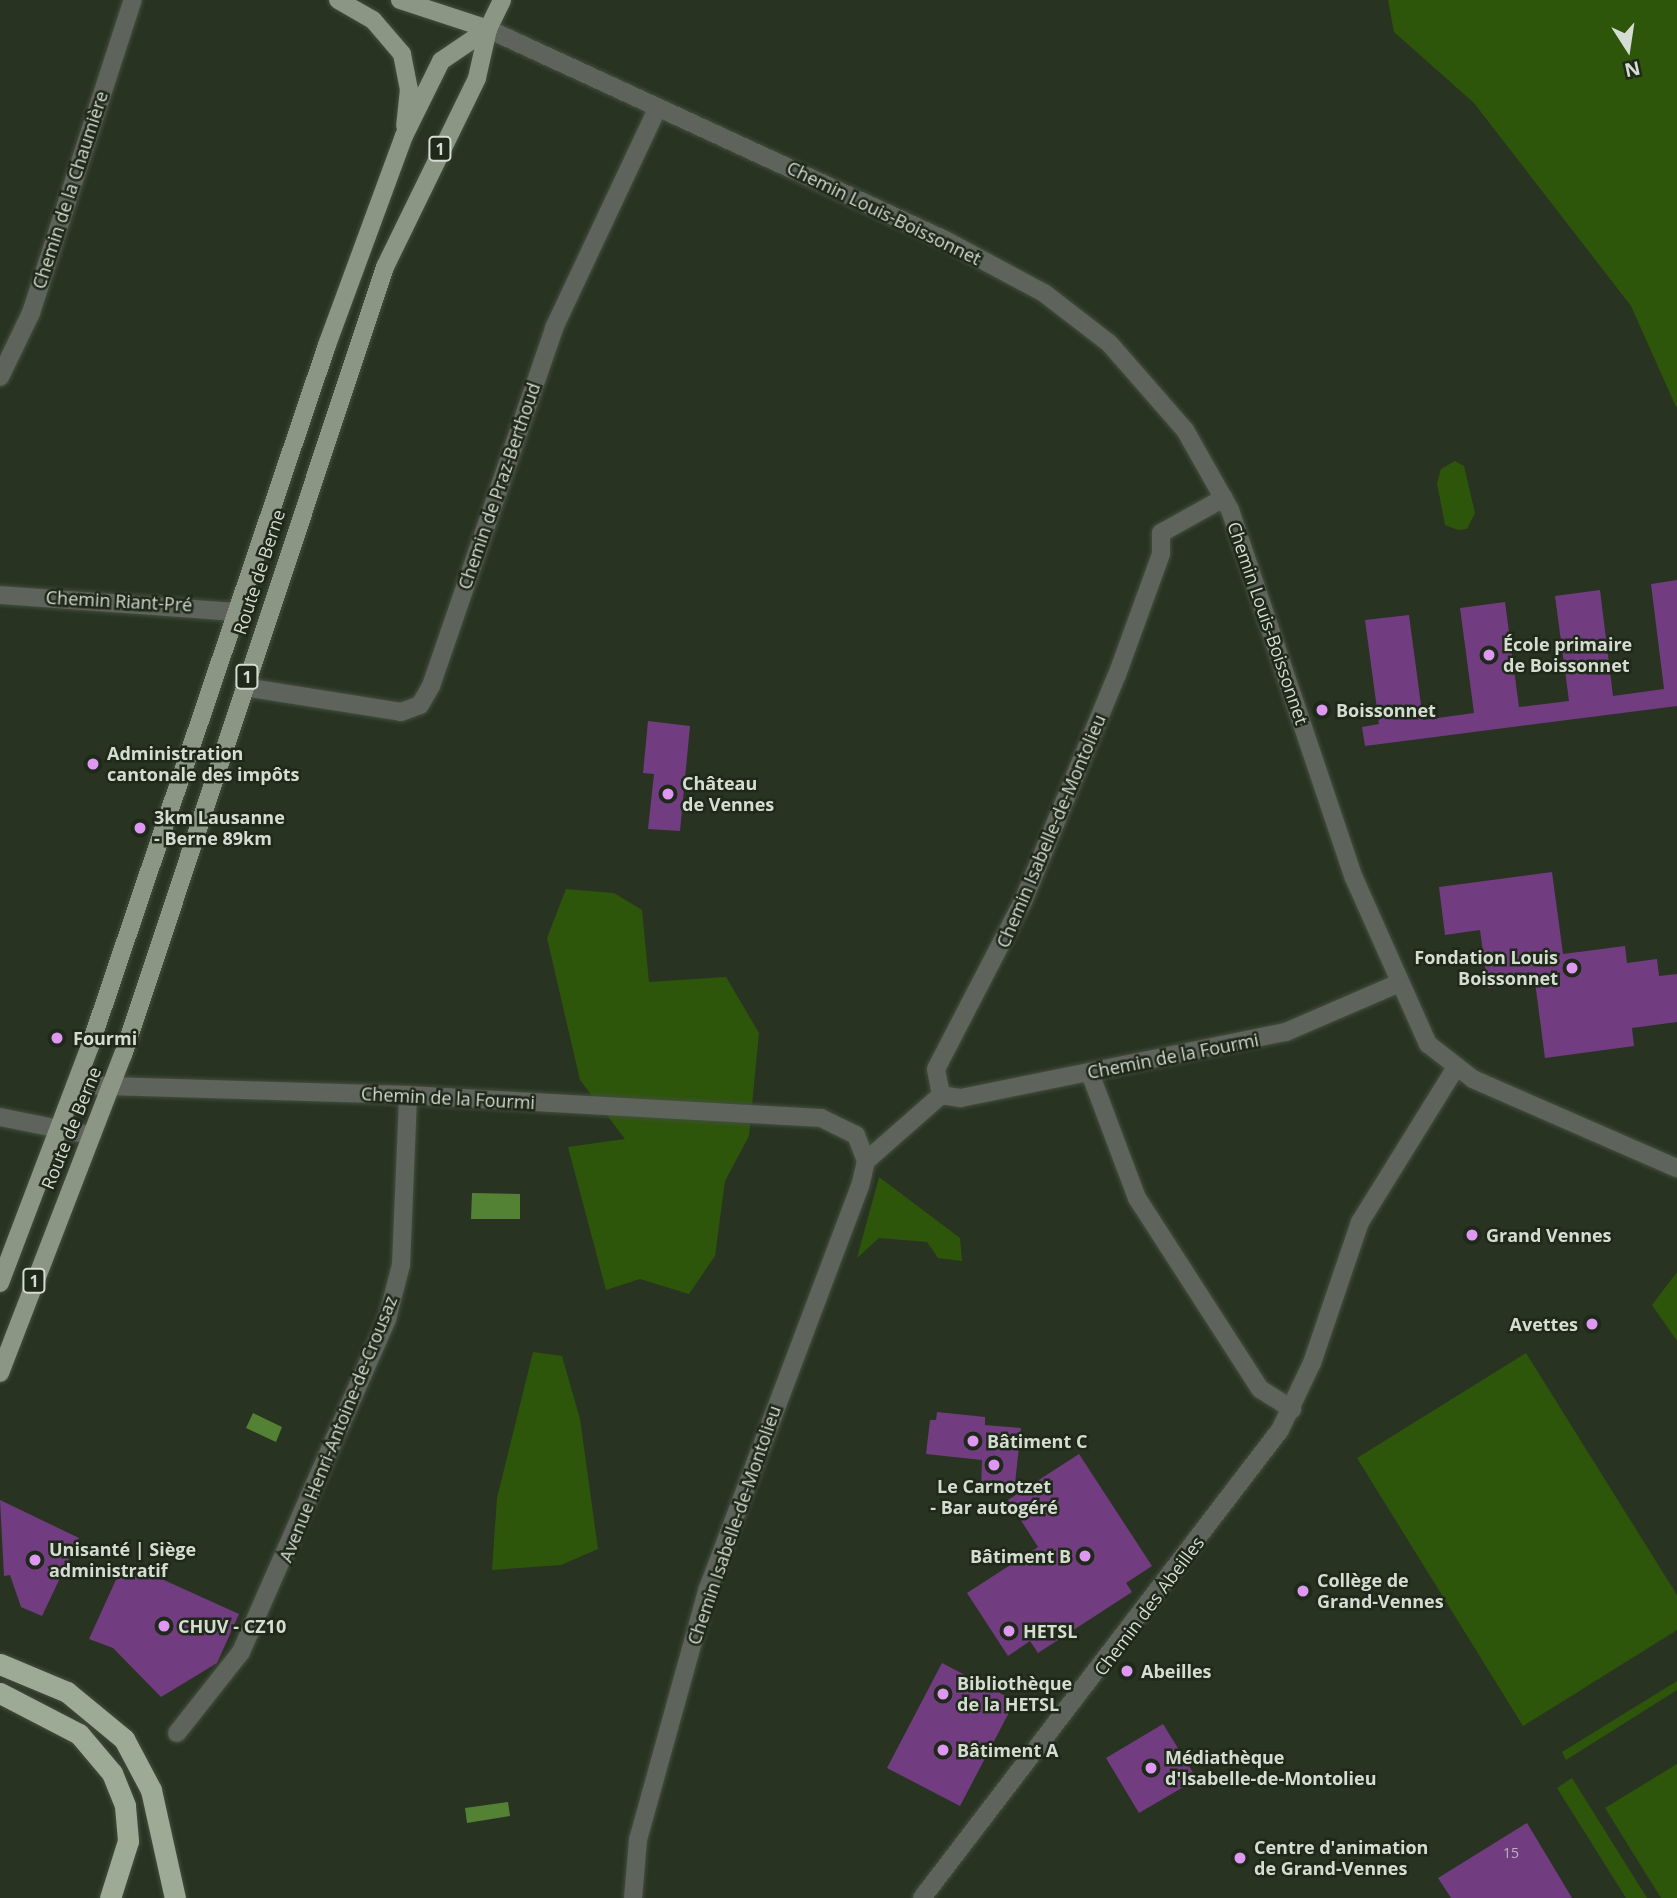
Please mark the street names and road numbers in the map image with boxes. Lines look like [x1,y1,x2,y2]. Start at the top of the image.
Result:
street label: Chemin de la Chaumière [28,88,112,292]
road number: 1 [428,136,452,162]
street label: Chemin Louis-Boissonnet [783,157,985,269]
street label: Chemin de Praz-Berthoud [453,380,545,592]
street label: Route de Berne [229,507,289,637]
street label: Chemin Louis-Boissonnet [1223,519,1313,727]
street label: Chemin Riant-Pré [45,586,193,616]
road number: 1 [235,664,259,690]
street label: Chemin Isabelle-de-Montolieu [992,711,1110,951]
street label: Chemin de la Fourmi [1085,1029,1261,1083]
street label: Route de Berne [37,1064,105,1192]
street label: Chemin de la Fourmi [360,1083,536,1113]
road number: 1 [22,1268,46,1294]
street label: Avenue Henri-Antoine-de-Crousaz [275,1293,401,1565]
street label: Chemin Isabelle-de-Montolieu [683,1403,785,1647]
street label: Chemin des Abeilles [1090,1532,1208,1680]

